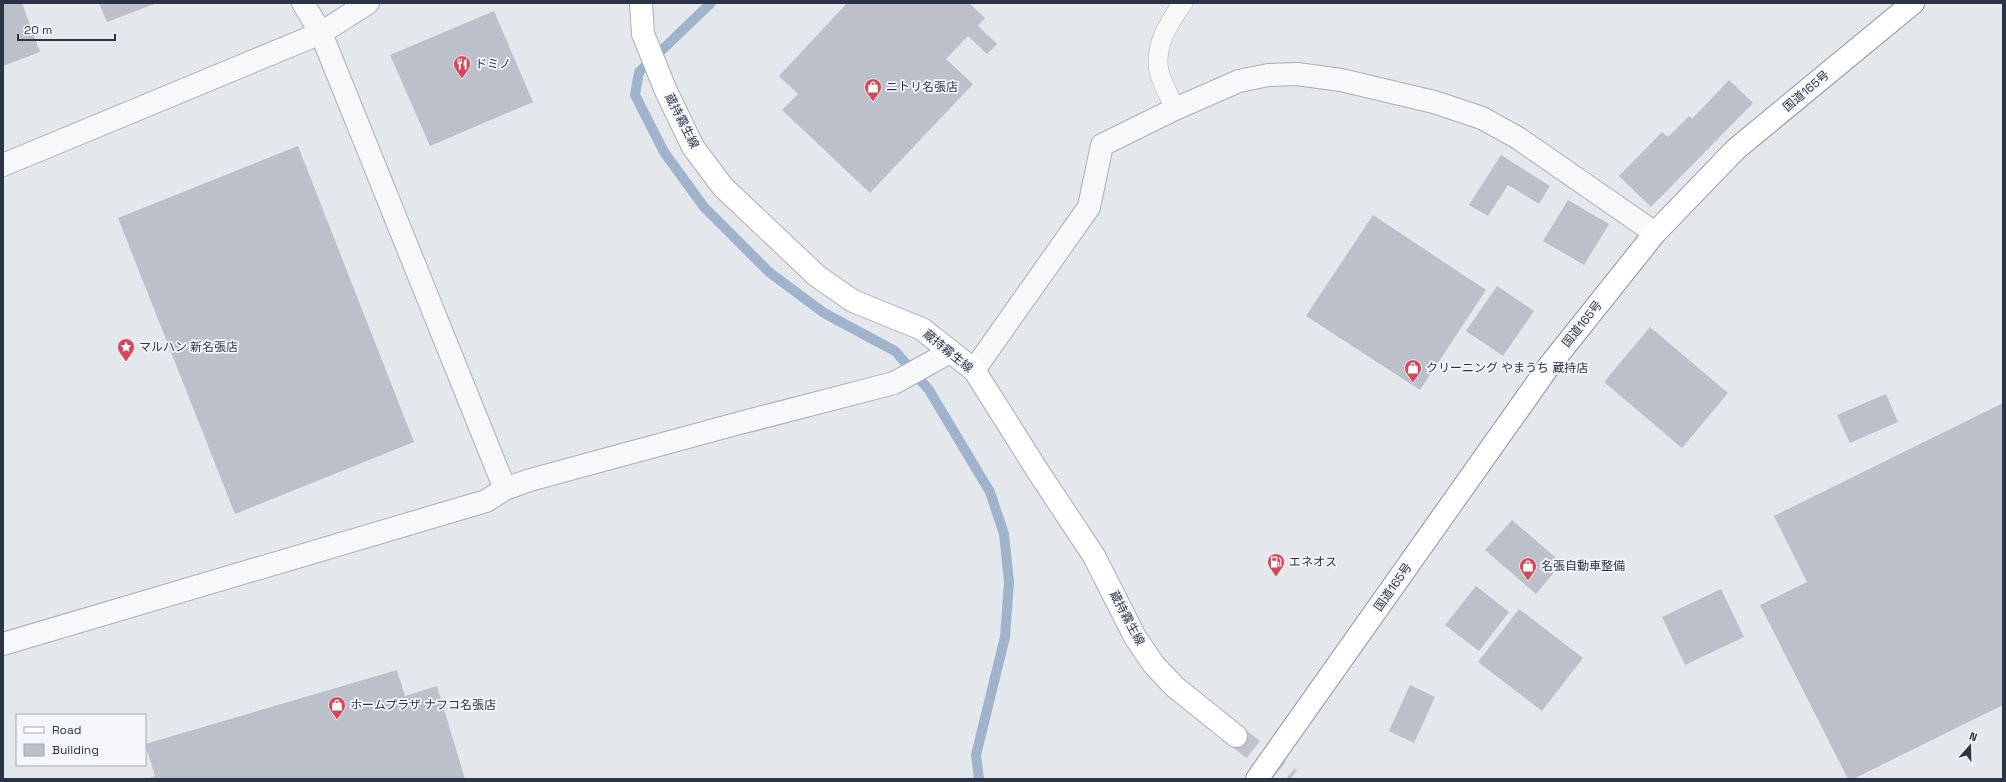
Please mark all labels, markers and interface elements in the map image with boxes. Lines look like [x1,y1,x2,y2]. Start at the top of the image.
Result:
scale bar [18,16,115,42]
text: 20 m [24,22,52,38]
restaurant icon: ドミノ [452,54,472,79]
place label: ドミノ [475,56,511,72]
street label: 国道165号 [1780,67,1832,115]
shop icon: ニトリ名張店 [863,77,883,102]
place label: ニトリ名張店 [886,79,958,95]
street label: 蔵持霧生線 [661,91,703,151]
street label: 国道165号 [1558,297,1606,351]
street label: 蔵持霧生線 [920,326,976,376]
place icon: マルハン 新名張店 [116,337,136,362]
place label: マルハン 新名張店 [139,339,238,355]
shop icon: クリーニング やまうち 蔵持店 [1403,358,1423,383]
place label: クリーニング やまうち 蔵持店 [1426,360,1588,376]
fuel station icon: エネオス [1266,552,1286,577]
place label: エネオス [1289,554,1337,570]
shop icon: 名張自動車整備 [1518,556,1538,581]
place label: 名張自動車整備 [1541,558,1625,574]
street label: 国道165号 [1371,560,1415,614]
street label: 蔵持霧生線 [1106,588,1148,648]
shop icon: ホームプラザ ナフコ名張店 [327,695,347,720]
place label: ホームプラザ ナフコ名張店 [350,697,496,713]
legend [16,714,146,766]
text: Road [52,722,81,738]
north arrow [1950,726,1990,766]
text: N [1968,729,1979,744]
text: Building [52,742,99,758]

